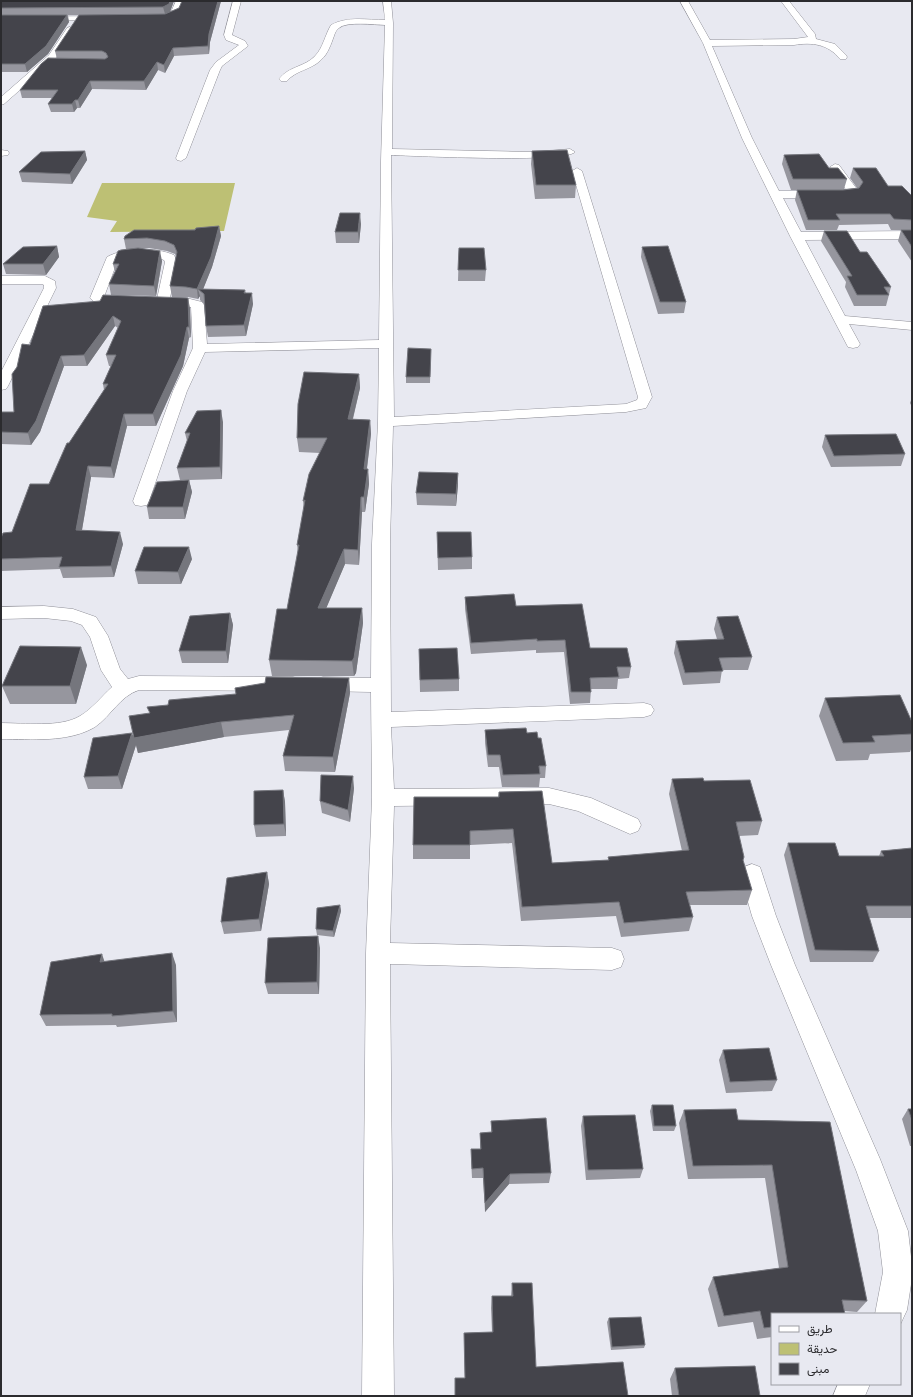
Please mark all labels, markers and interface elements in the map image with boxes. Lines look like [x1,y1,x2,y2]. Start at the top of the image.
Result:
legend [771,1313,901,1385]
text: طريق [807,1322,833,1337]
text: حديقة [807,1342,837,1356]
text: مبنى [807,1362,829,1377]

